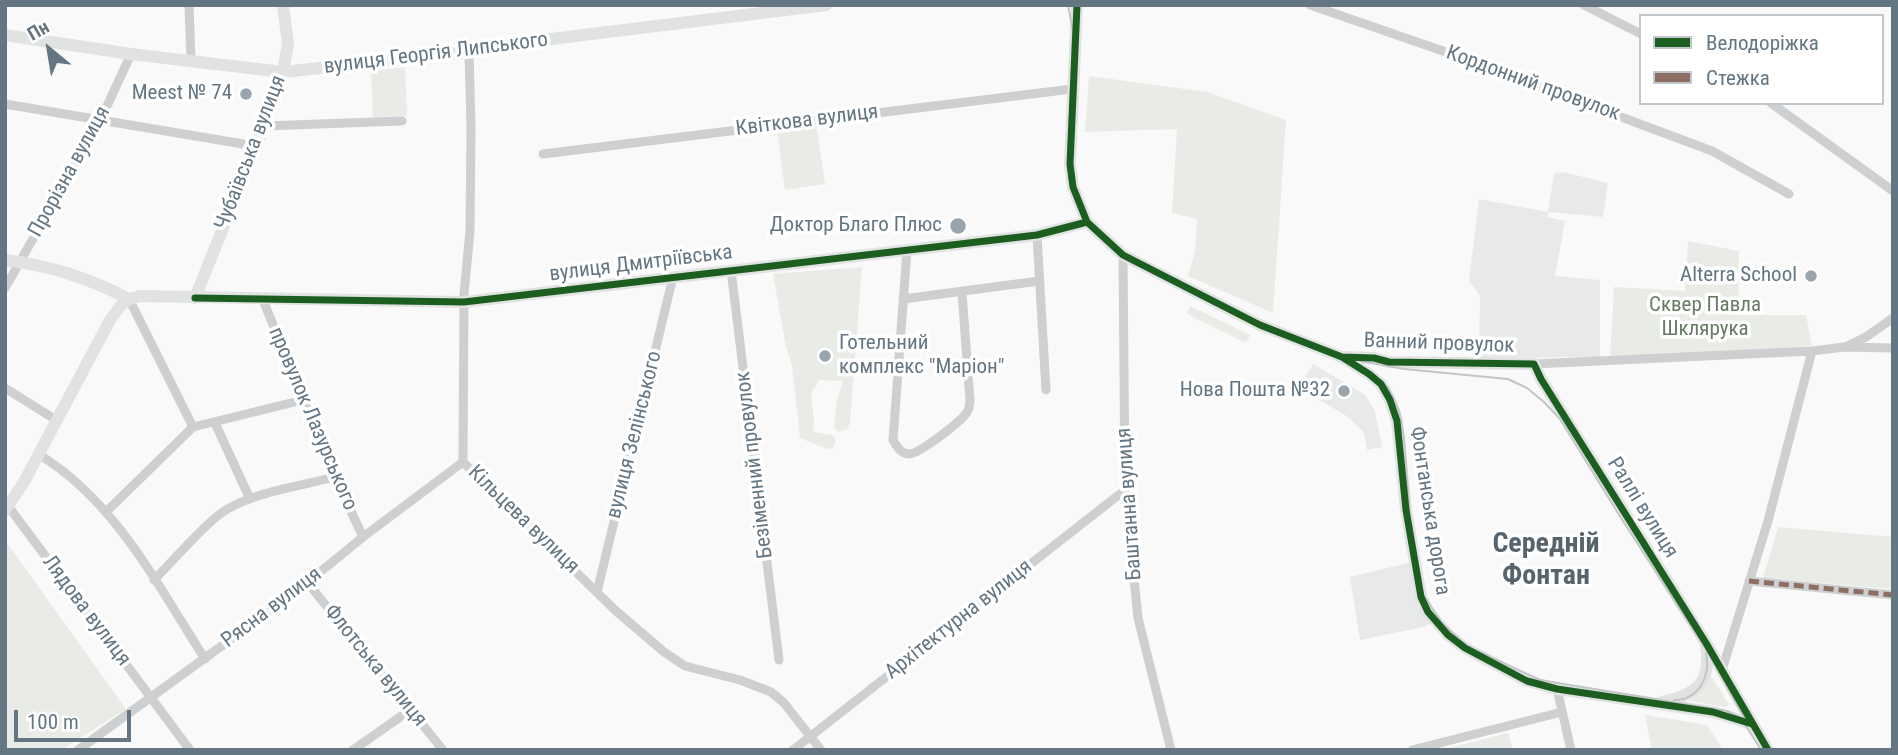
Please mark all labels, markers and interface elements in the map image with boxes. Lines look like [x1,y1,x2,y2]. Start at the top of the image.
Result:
north arrow [14,14,84,84]
legend [1639,14,1884,105]
text: Пн [23,15,53,46]
street label: вулиця Георгія Липського [323,28,549,80]
text: Велодоріжка [1706,31,1819,55]
street label: Кордонний провулок [1443,41,1623,127]
text: Стежка [1706,66,1770,90]
street label: Чубаївська вулиця [210,72,292,234]
place label: Meest № 74 [132,81,232,107]
marker: Meest № 74 [238,86,254,102]
street label: Квіткова вулиця [734,100,880,142]
street label: Прорізна вулиця [24,102,116,242]
place label: Доктор Благо Плюс [770,213,942,239]
marker: Доктор Благо Плюс [948,216,968,236]
street label: вулиця Дмитріївська [548,240,734,288]
place label: Alterra School [1680,263,1797,289]
marker: Alterra School [1803,268,1819,284]
park label: Сквер Павла Шклярука [1649,293,1761,343]
street label: провулок Лазурського [262,324,362,514]
street label: Ванний провулок [1363,329,1515,359]
place label: Готельний комплекс "Маріон" [839,331,1004,381]
marker: Готельний комплекс "Маріон" [817,348,833,364]
street label: вулиця Зелінського [602,349,668,521]
street label: Безіменний провулок [731,370,779,560]
place label: Нова Пошта №32 [1180,378,1330,404]
marker: Нова Пошта №32 [1336,383,1352,399]
street label: Фонтанська дорога [1403,425,1455,597]
street label: Баштанна вулиця [1112,427,1148,581]
street label: Раллі вулиця [1601,453,1683,563]
street label: Кільцева вулиця [462,461,584,579]
district label: Середній Фонтан [1492,528,1600,594]
street label: Лядова вулиця [36,551,136,671]
street label: Архітектурна вулиця [880,555,1038,685]
street label: Рясна вулиця [217,562,327,654]
street label: Флотська вулиця [318,600,432,732]
scale bar [18,696,135,740]
text: 100 m [27,710,79,734]

